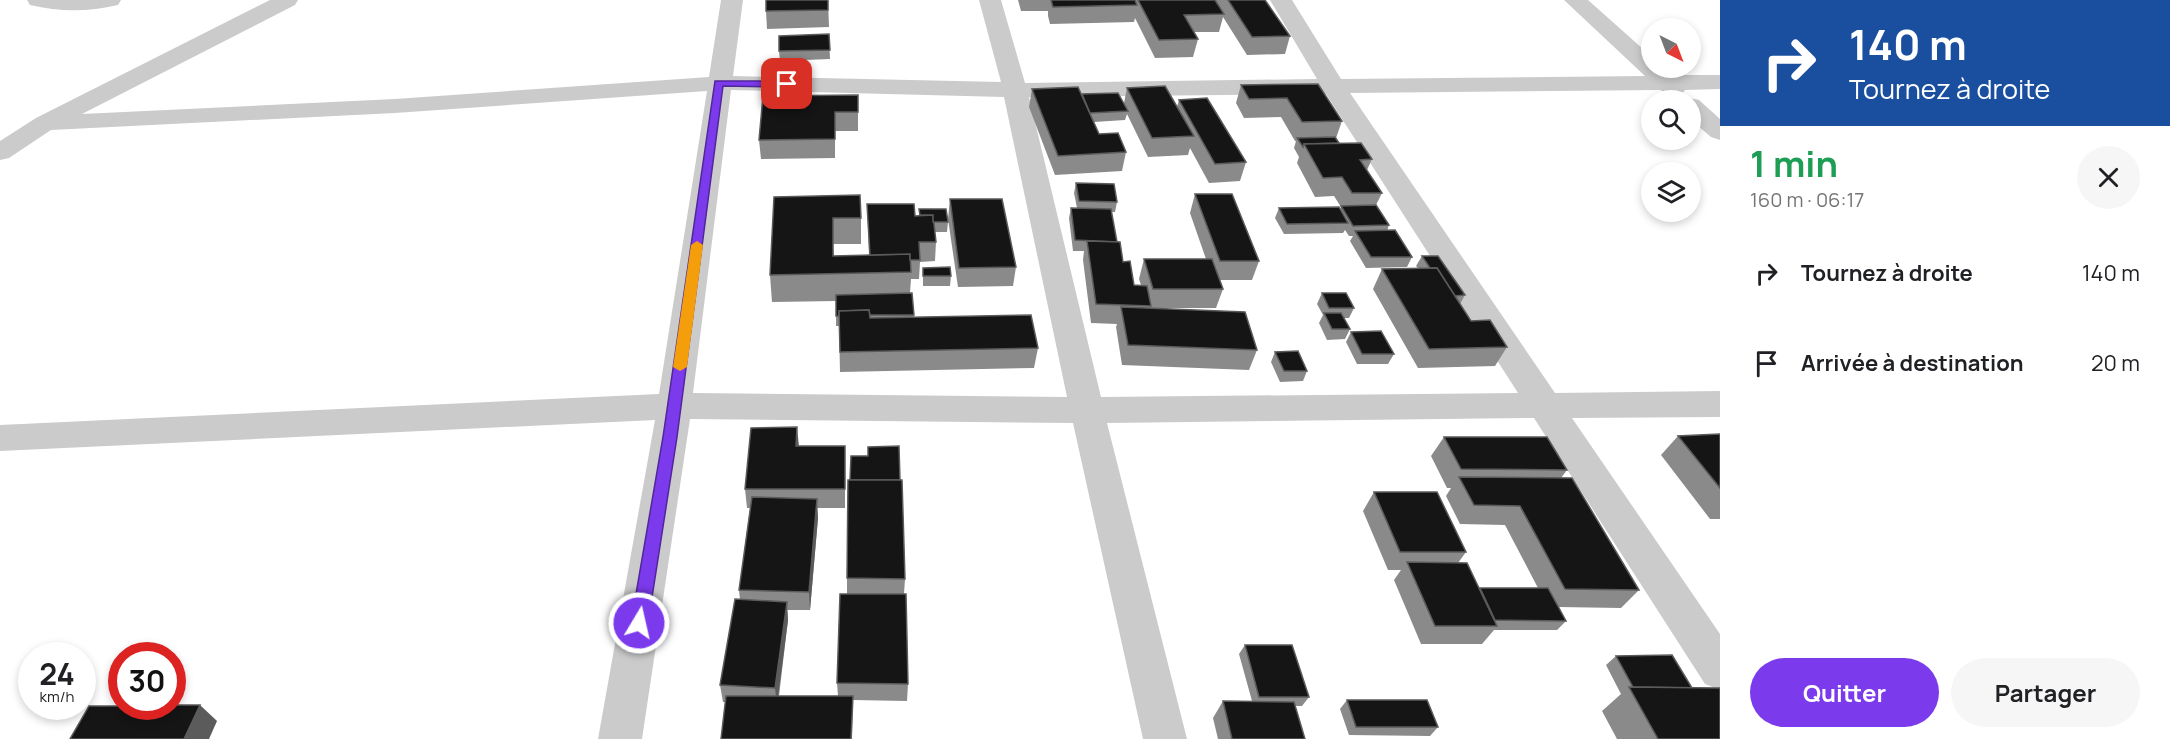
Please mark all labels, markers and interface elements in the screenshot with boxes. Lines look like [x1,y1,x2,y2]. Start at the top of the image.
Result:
text: 140 m [1849,15,1967,73]
north arrow [1641,18,1701,78]
map controls [1641,18,1701,222]
icon: right [1750,24,1828,102]
pin [761,58,812,109]
icon: arrive [770,67,803,100]
text: Tournez à droite [1849,70,2050,107]
button: search [1641,90,1701,150]
text: 1 min [1750,139,1838,188]
button: close [2077,146,2140,209]
button: layers [1641,162,1701,222]
text: 160 m · 06:17 [1750,186,1864,213]
icon: right [1750,257,1783,290]
text: Tournez à droite [1801,258,1973,288]
text: 140 m [2082,258,2140,288]
icon: arrive [1750,347,1783,380]
text: Arrivée à destination [1801,348,2024,378]
text: 20 m [2091,348,2140,378]
position arrow [607,591,671,655]
speed limit sign: 30 [108,642,186,720]
text: 24 [39,653,75,694]
button: Quitter [1750,658,1939,727]
button: Partager [1951,658,2140,727]
text: km/h [40,686,74,707]

